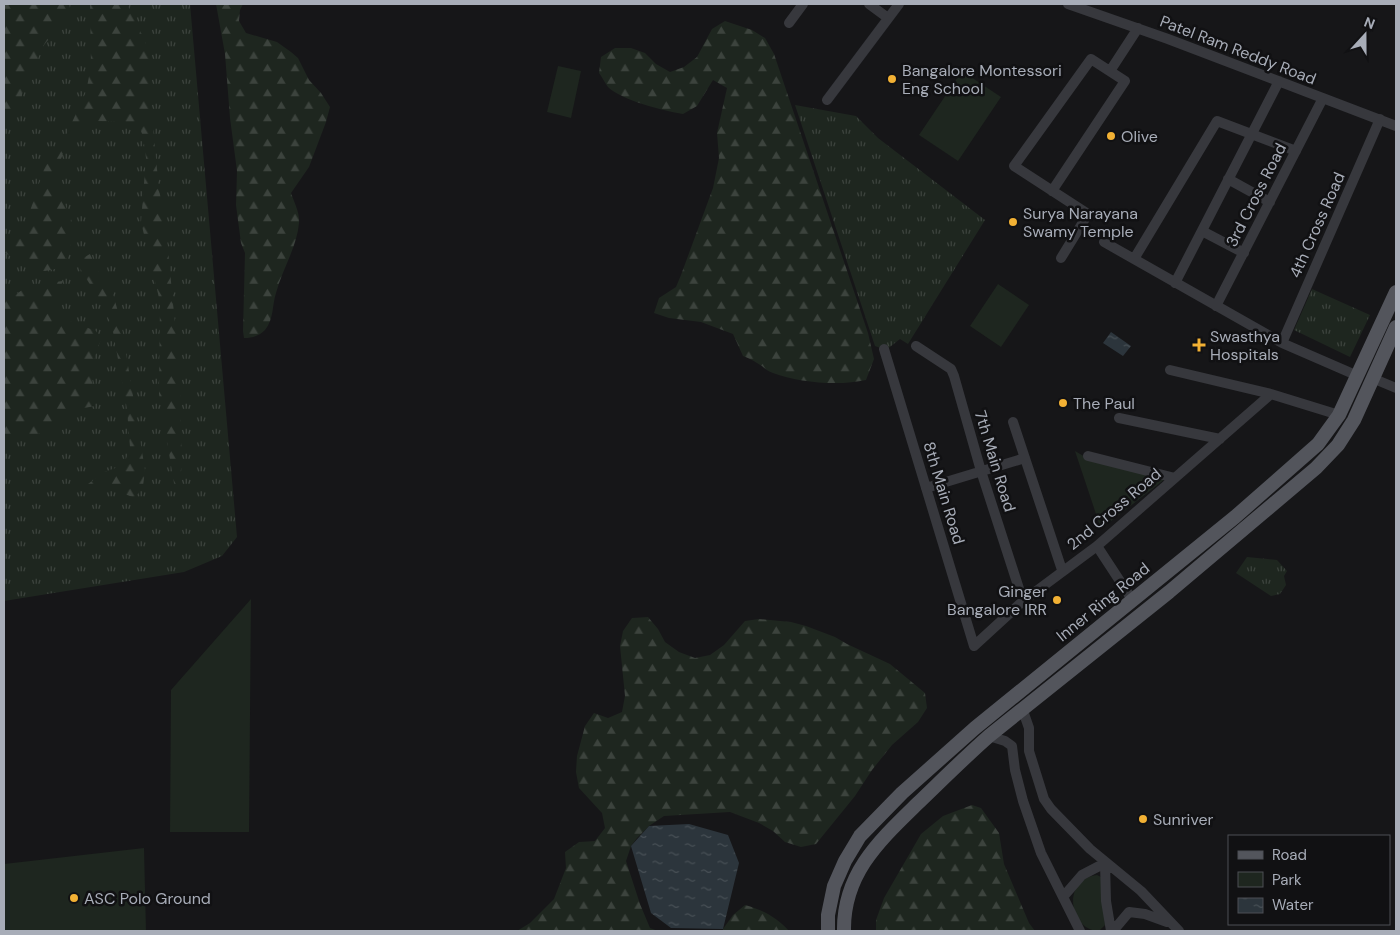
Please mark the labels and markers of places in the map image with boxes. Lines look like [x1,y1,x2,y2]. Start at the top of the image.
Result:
place label: Bangalore Montessori Eng School [902,60,1062,99]
marker: Bangalore Montessori Eng School [886,73,898,85]
place label: Olive [1121,126,1158,147]
marker: Olive [1105,130,1117,142]
place label: Surya Narayana Swamy Temple [1023,203,1138,242]
marker: Surya Narayana Swamy Temple [1007,216,1019,228]
place label: Swasthya Hospitals [1210,326,1280,365]
marker: Swasthya Hospitals [1192,338,1206,352]
place label: The Paul [1073,393,1135,414]
marker: The Paul [1057,397,1069,409]
place label: Ginger Bangalore IRR [947,581,1047,620]
marker: Ginger Bangalore IRR [1051,594,1063,606]
place label: Sunriver [1153,809,1214,830]
marker: Sunriver [1137,813,1149,825]
place label: ASC Polo Ground [84,888,211,909]
marker: ASC Polo Ground [68,892,80,904]

